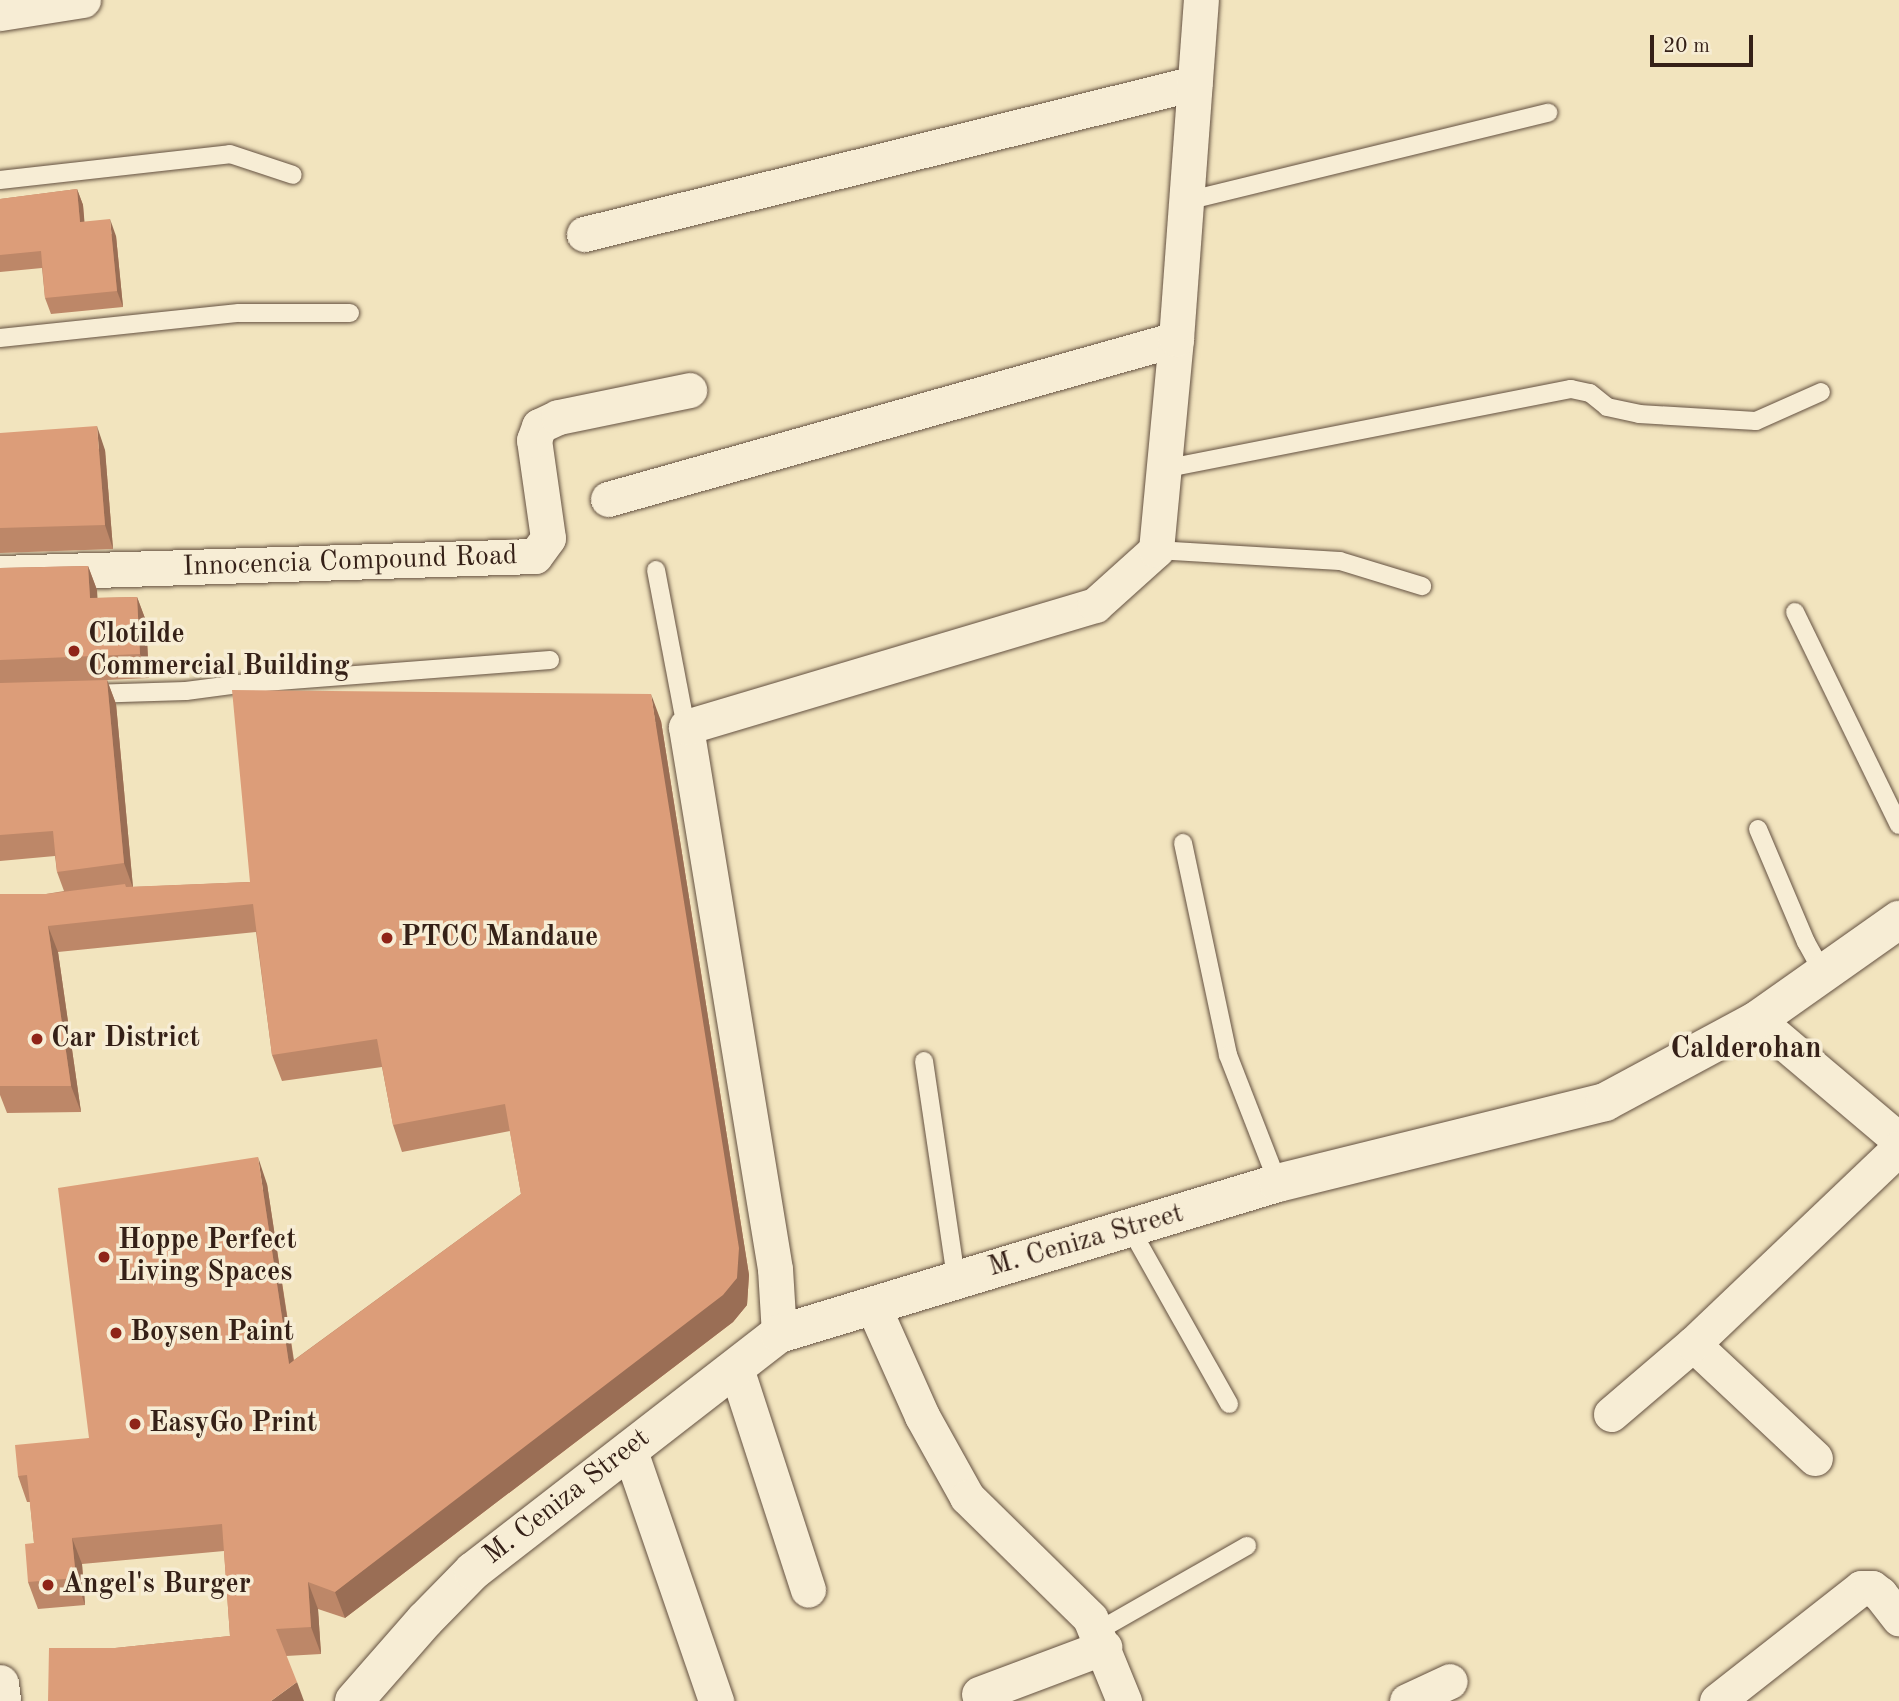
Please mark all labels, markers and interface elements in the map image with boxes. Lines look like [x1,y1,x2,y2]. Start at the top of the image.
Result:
scale bar [1654,21,1757,65]
text: 20 m [1663,36,1710,57]
street label: Innocencia Compound Road [182,539,518,585]
place label: Clotilde Commercial Building [88,618,349,684]
marker: Clotilde Commercial Building [66,643,82,659]
place label: PTCC Mandaue [401,921,598,955]
marker: PTCC Mandaue [379,930,395,946]
place label: Car District [51,1022,200,1056]
marker: Car District [29,1031,45,1047]
district label: Calderohan [1670,1031,1822,1067]
street label: M. Ceniza Street [984,1197,1188,1285]
place label: Hoppe Perfect Living Spaces [118,1224,297,1290]
marker: Hoppe Perfect Living Spaces [96,1249,112,1265]
place label: Boysen Paint [130,1316,294,1350]
marker: Boysen Paint [108,1325,124,1341]
place label: EasyGo Print [149,1407,317,1441]
marker: EasyGo Print [127,1416,143,1432]
street label: M. Ceniza Street [477,1422,657,1572]
place label: Angel's Burger [62,1568,251,1602]
marker: Angel's Burger [40,1577,56,1593]

